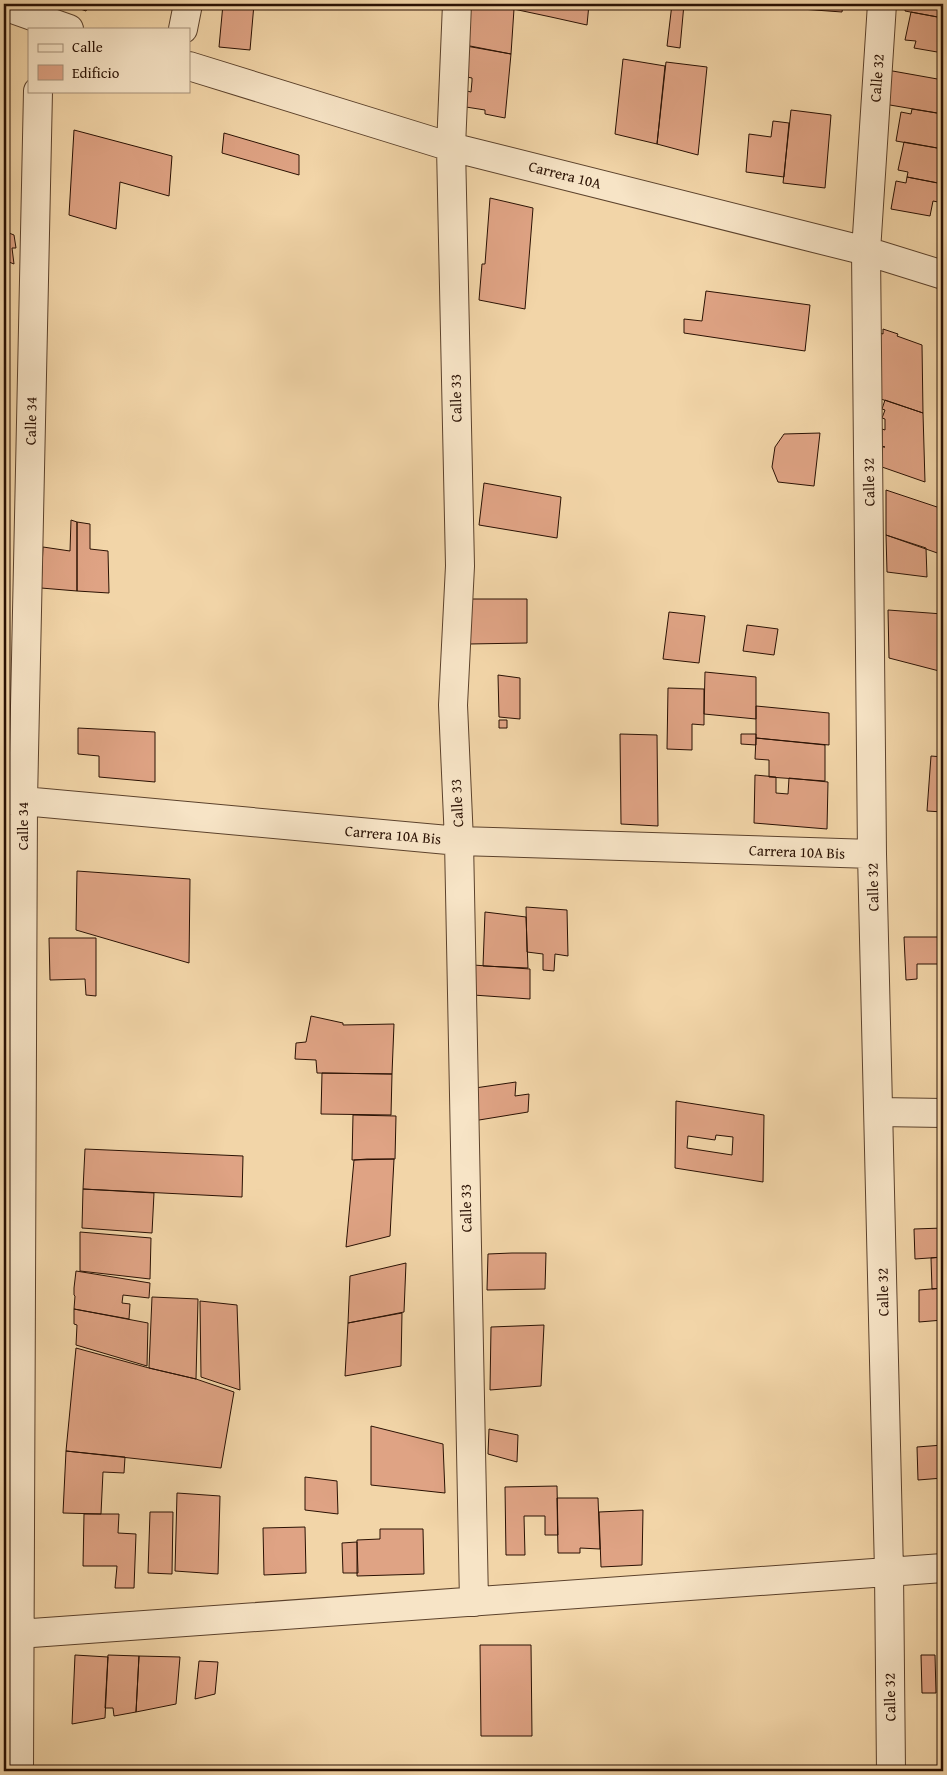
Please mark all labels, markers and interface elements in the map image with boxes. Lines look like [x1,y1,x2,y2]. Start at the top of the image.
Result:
legend [28,28,190,92]
text: Calle [72,36,103,57]
street label: Calle 32 [864,53,889,103]
text: Edificio [72,62,120,83]
street label: Carrera 10A [526,155,604,194]
street label: Calle 33 [445,374,466,422]
street label: Calle 34 [20,397,41,445]
street label: Calle 32 [858,458,879,506]
street label: Calle 33 [445,778,468,828]
street label: Calle 34 [12,802,33,850]
street label: Carrera 10A Bis [344,820,442,849]
street label: Carrera 10A Bis [749,839,846,864]
street label: Calle 32 [862,863,883,911]
street label: Calle 33 [455,1184,476,1232]
street label: Calle 32 [872,1268,893,1316]
street label: Calle 32 [879,1673,900,1721]

